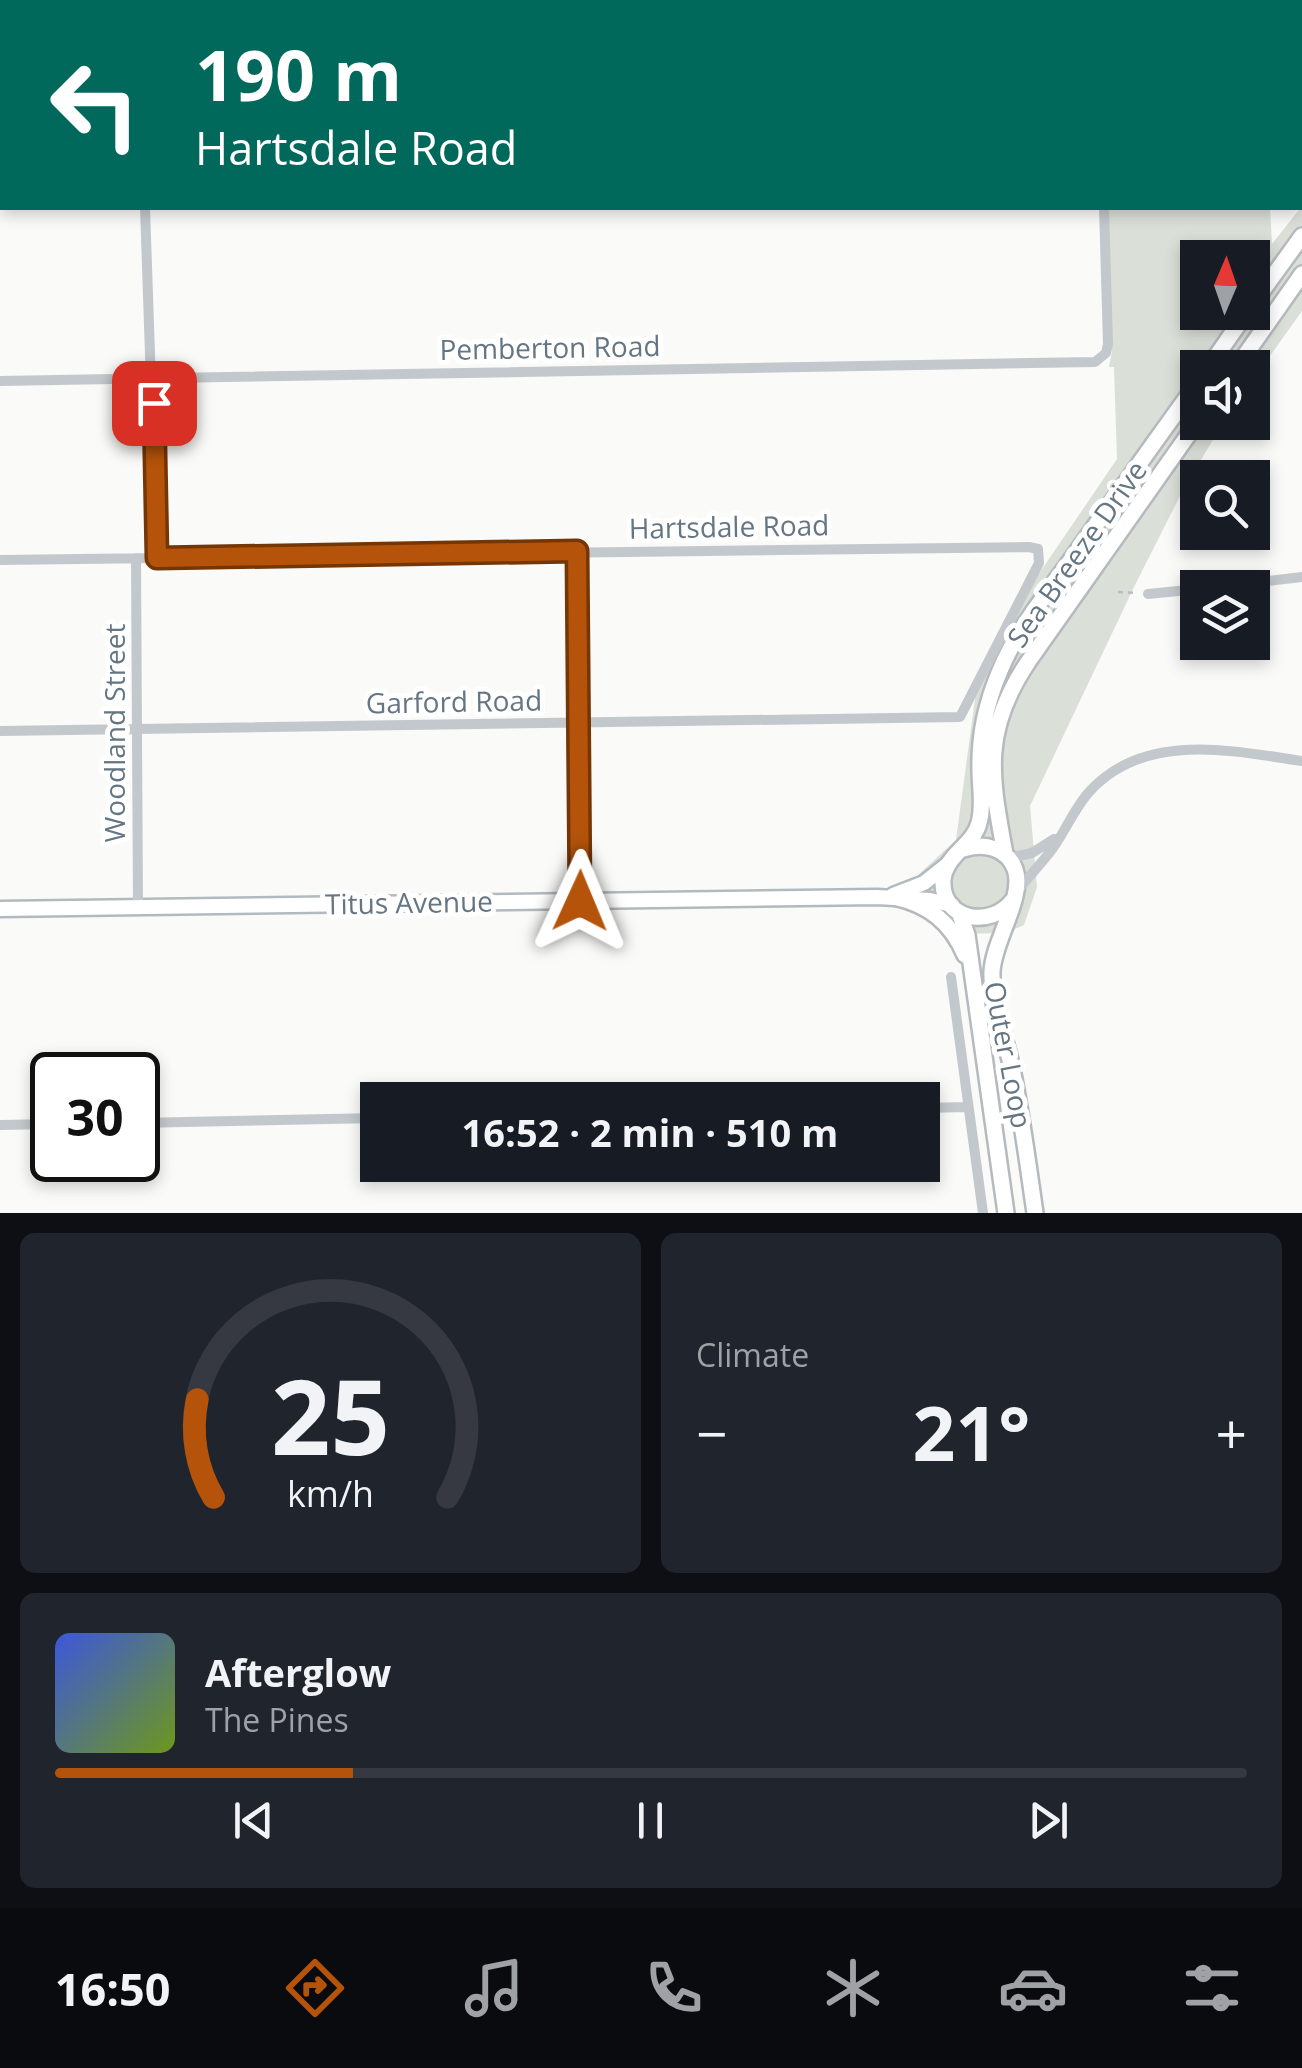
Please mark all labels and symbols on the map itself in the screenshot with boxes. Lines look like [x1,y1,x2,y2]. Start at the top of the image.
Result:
north arrow [1180,240,1270,330]
street label: Pemberton Road [439,326,661,368]
pin [112,361,197,446]
street label: Sea Breeze Drive [998,453,1155,654]
street label: Hartsdale Road [628,505,830,547]
street label: Woodland Street [95,623,133,843]
street label: Garford Road [366,680,542,722]
position arrow [528,849,632,953]
street label: Titus Avenue [325,882,493,922]
street label: Outer Loop [976,978,1042,1131]
speed limit sign: 30 [30,1052,160,1182]

